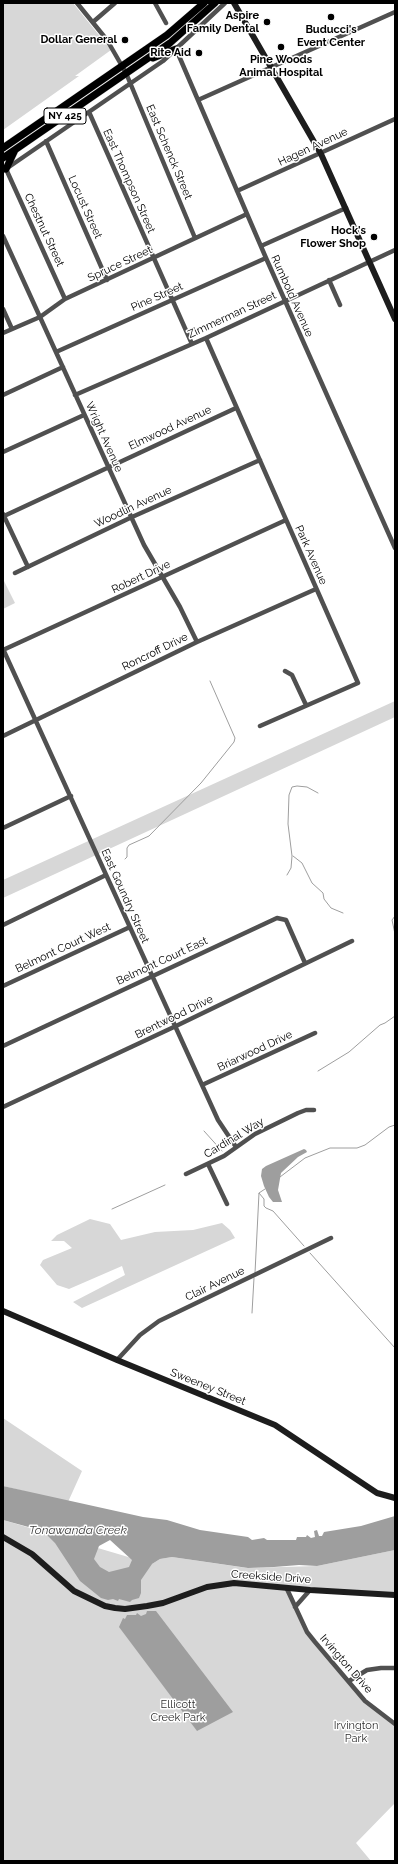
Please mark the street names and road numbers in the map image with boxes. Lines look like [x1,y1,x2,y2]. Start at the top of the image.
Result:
street label: East Schenck Street [143,103,195,201]
road number: NY 425 [44,108,86,124]
street label: Hagen Avenue [276,125,350,169]
street label: East Thompson Street [100,127,158,235]
street label: Locust Street [65,173,105,241]
street label: Chestnut Street [21,191,67,269]
street label: Spruce Street [86,243,154,285]
street label: Rumbold Avenue [268,253,316,339]
street label: Pine Street [129,280,185,314]
street label: Zimmerman Street [186,289,278,341]
street label: Wright Avenue [83,400,125,474]
street label: Elmwood Avenue [127,403,213,453]
street label: Woodlin Avenue [92,483,174,531]
street label: Park Avenue [292,523,330,587]
street label: Robert Drive [109,558,173,596]
street label: Roncroff Drive [120,630,190,674]
street label: East Goundry Street [98,847,152,945]
street label: Belmont Court West [13,920,113,976]
street label: Belmont Court East [114,934,210,988]
street label: Brentwood Drive [133,992,215,1042]
street label: Briarwood Drive [215,1028,295,1074]
street label: Cardinal Way [202,1115,266,1161]
street label: Clair Avenue [183,1264,247,1304]
street label: Sweeney Street [168,1366,248,1408]
street label: Creekside Drive [231,1568,311,1586]
street label: Irvington Drive [317,1632,375,1696]

